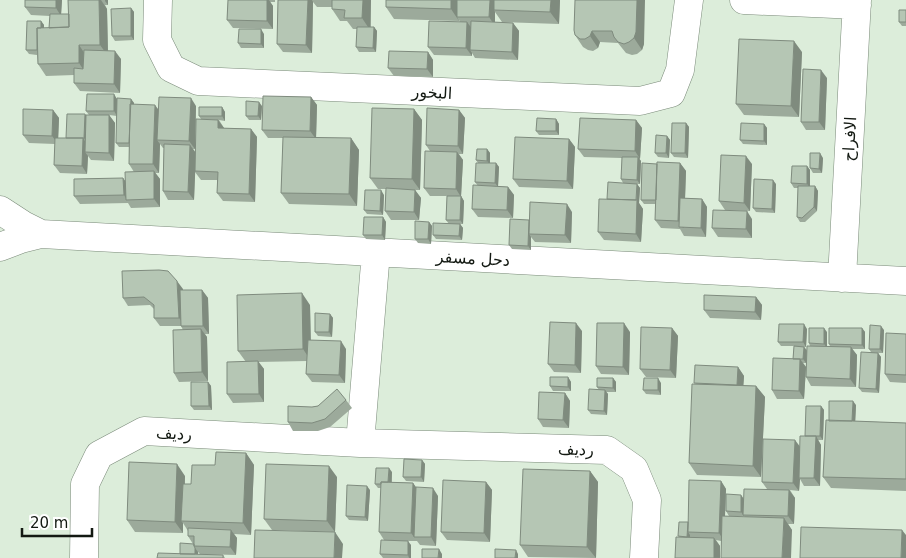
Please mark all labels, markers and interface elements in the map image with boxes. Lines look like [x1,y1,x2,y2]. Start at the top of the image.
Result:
street label: البخور [410,82,453,104]
street label: الافراح [839,116,861,162]
street label: دحل مسفر [434,247,510,271]
street label: رديف [156,423,192,445]
street label: رديف [558,439,594,461]
scale bar [22,506,92,538]
text: 20 m [30,514,68,532]

